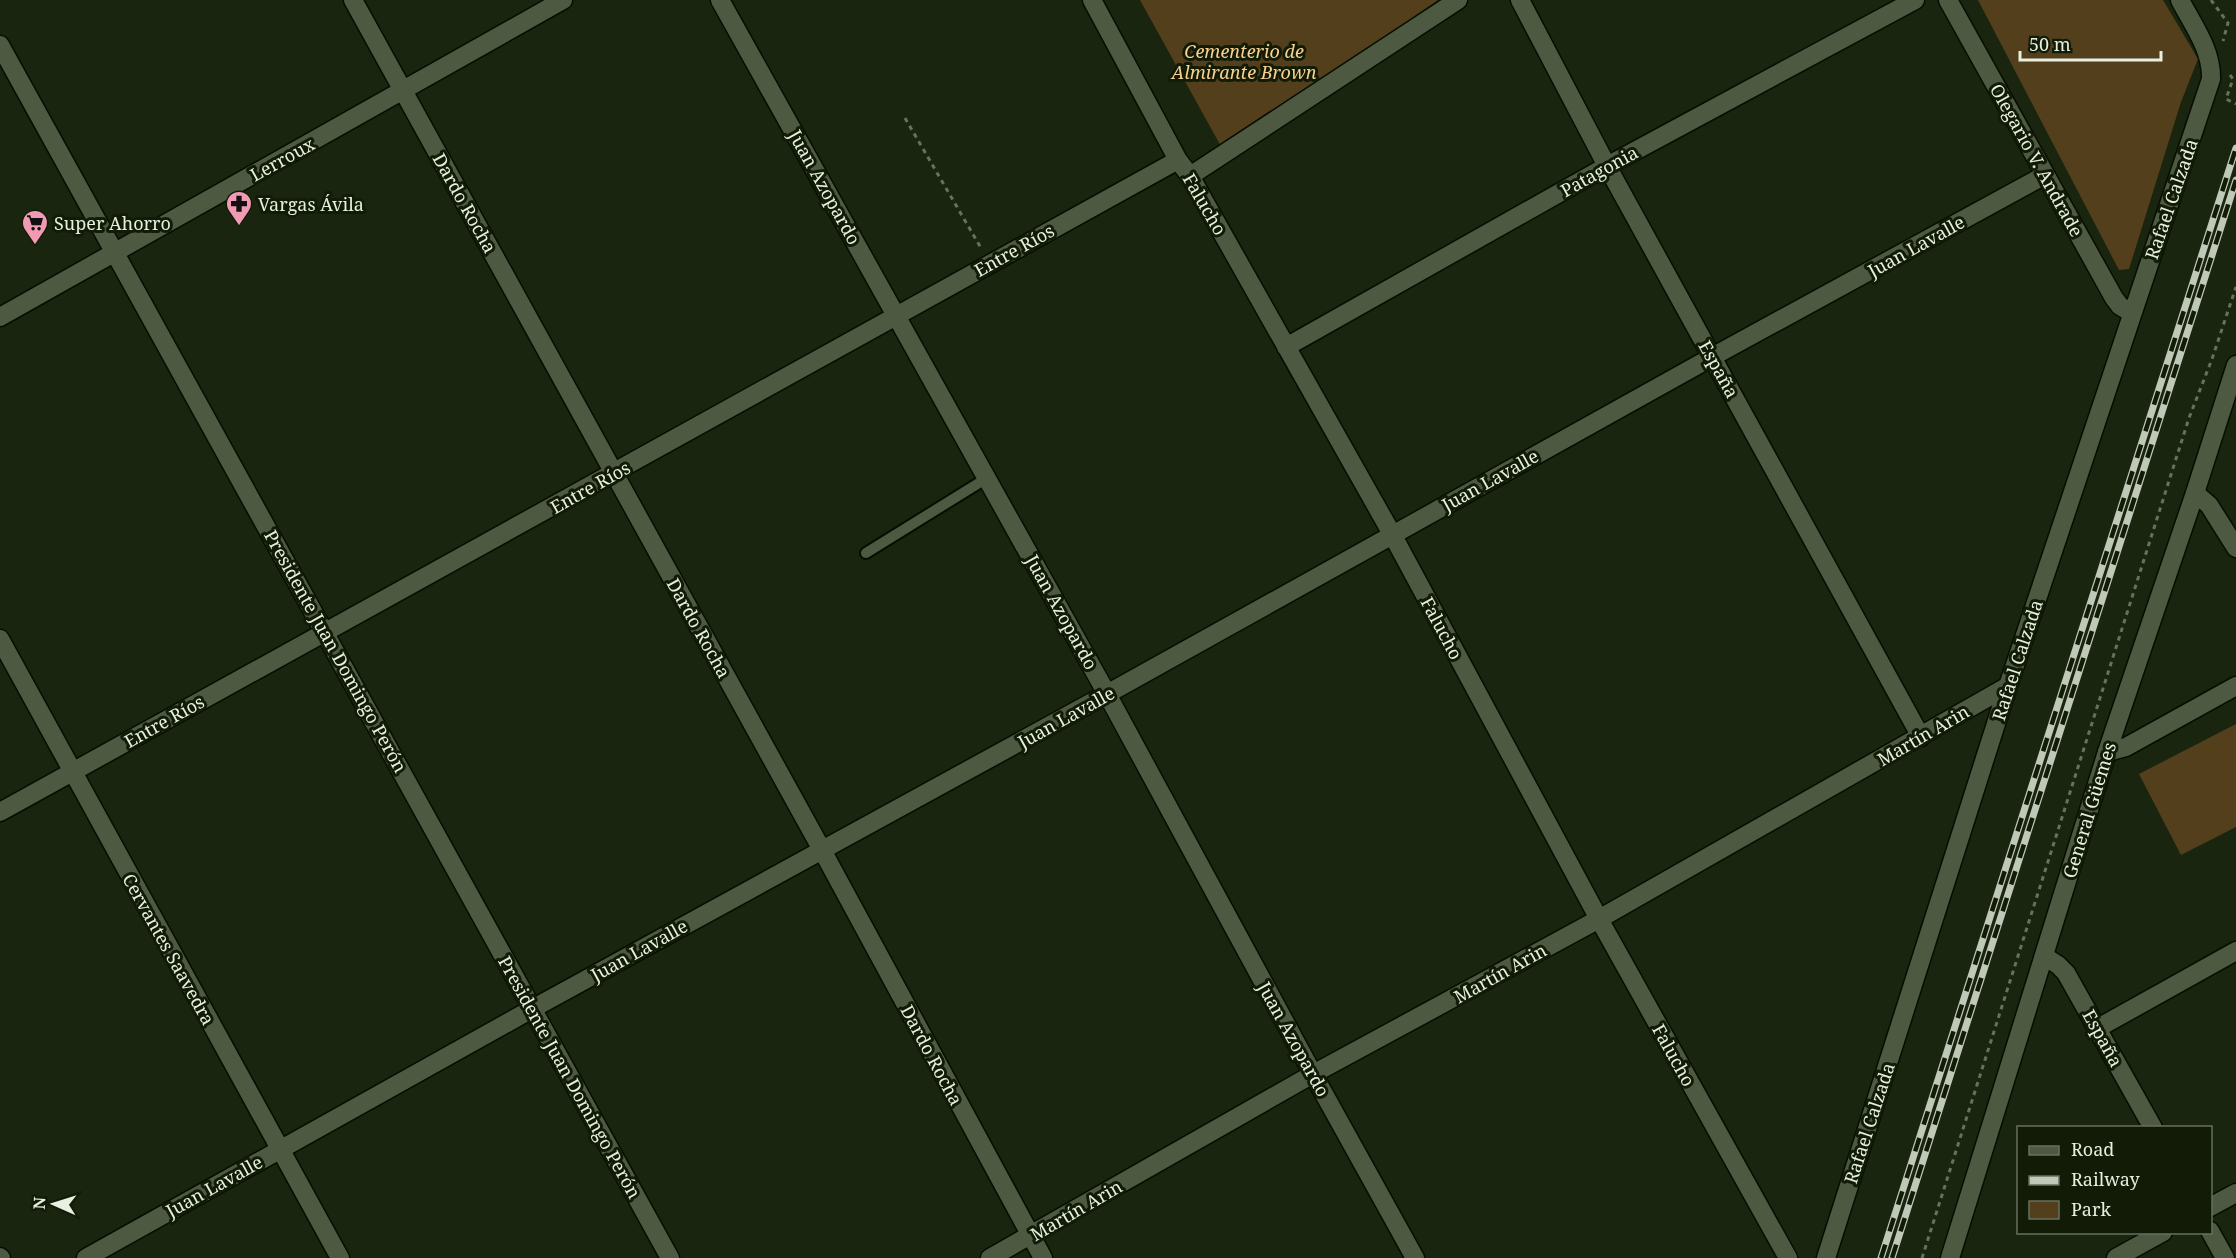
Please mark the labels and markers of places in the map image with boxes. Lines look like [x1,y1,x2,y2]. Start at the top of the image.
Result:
pharmacy icon: Vargas Ávila [224,189,254,227]
place label: Vargas Ávila [258,192,364,216]
supermarket icon: Super Ahorro [20,208,50,246]
place label: Super Ahorro [54,211,171,235]

